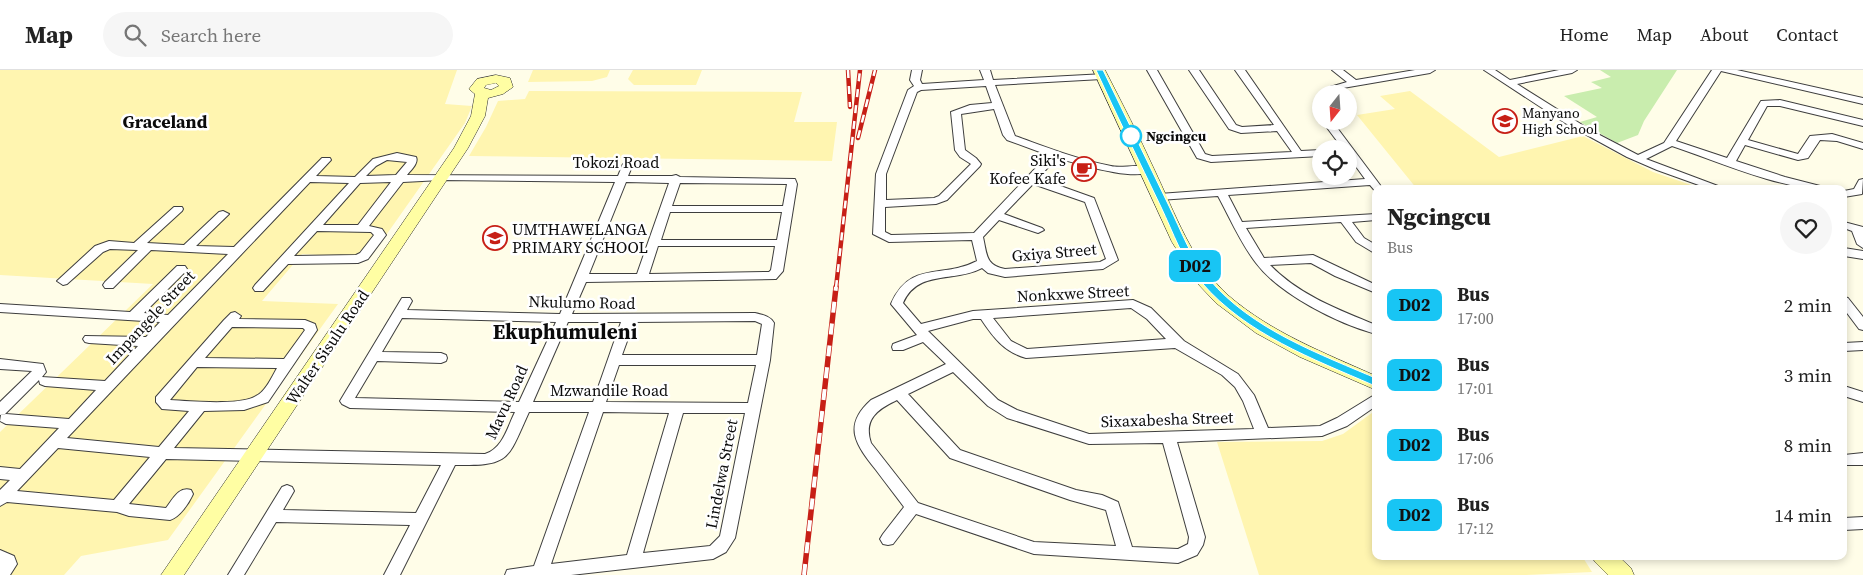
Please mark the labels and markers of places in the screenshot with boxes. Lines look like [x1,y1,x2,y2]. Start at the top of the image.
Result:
place label: Manyano High School [1522,103,1598,139]
school or university icon: Manyano High School [1492,108,1518,134]
marker: Ngcingcu [1120,125,1142,147]
place label: Ngcingcu [1146,126,1207,146]
place label: Siki's Kofee Kafe [989,149,1066,189]
cafe icon: Siki's Kofee Kafe [1071,156,1097,182]
place label: UMTHAWELANGA PRIMARY SCHOOL [512,218,648,258]
school or university icon: UMTHAWELANGA PRIMARY SCHOOL [482,225,508,251]

